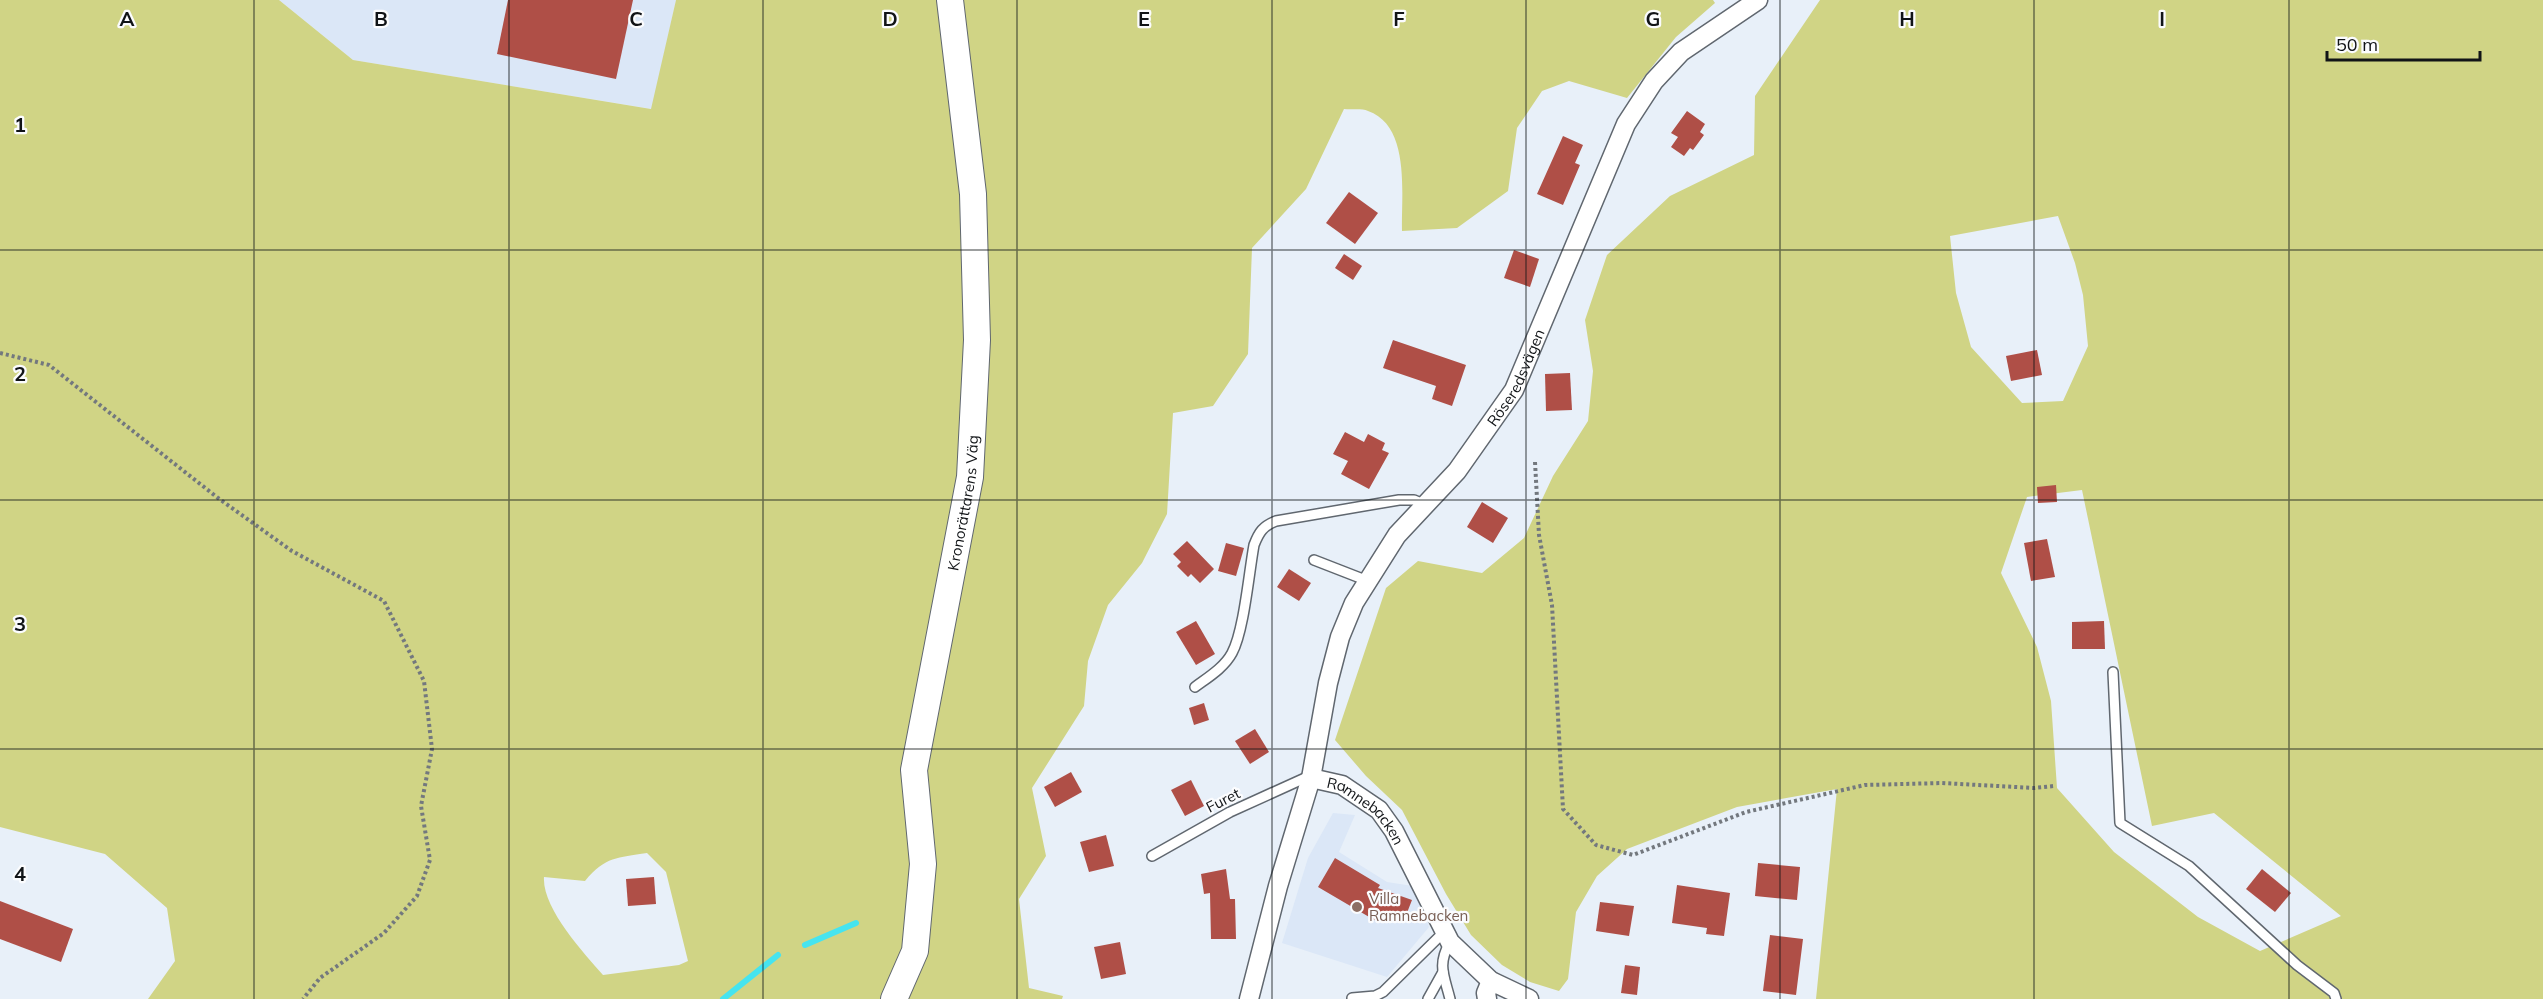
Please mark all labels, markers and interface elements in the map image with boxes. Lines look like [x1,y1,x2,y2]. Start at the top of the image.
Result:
text: A [120,6,135,31]
text: B [374,6,388,31]
text: C [629,6,643,31]
text: D [882,6,898,31]
text: E [1138,6,1150,31]
text: F [1393,6,1405,31]
text: G [1646,6,1660,31]
text: H [1899,6,1915,31]
text: I [2159,6,2165,31]
scale bar [2327,24,2480,62]
text: 50 m [2336,33,2378,56]
text: 1 [14,112,26,137]
street label: Röseredsvägen [1482,326,1548,430]
text: 2 [14,361,26,386]
street label: Kronorättarens Väg [943,435,982,572]
text: 3 [14,611,26,636]
street label: Ramnebacken [1325,772,1409,848]
street label: Furet [1203,783,1243,817]
text: 4 [14,861,26,886]
place label: Villa Ramnebacken [1369,889,1468,925]
marker: Villa Ramnebacken [1350,900,1364,914]

